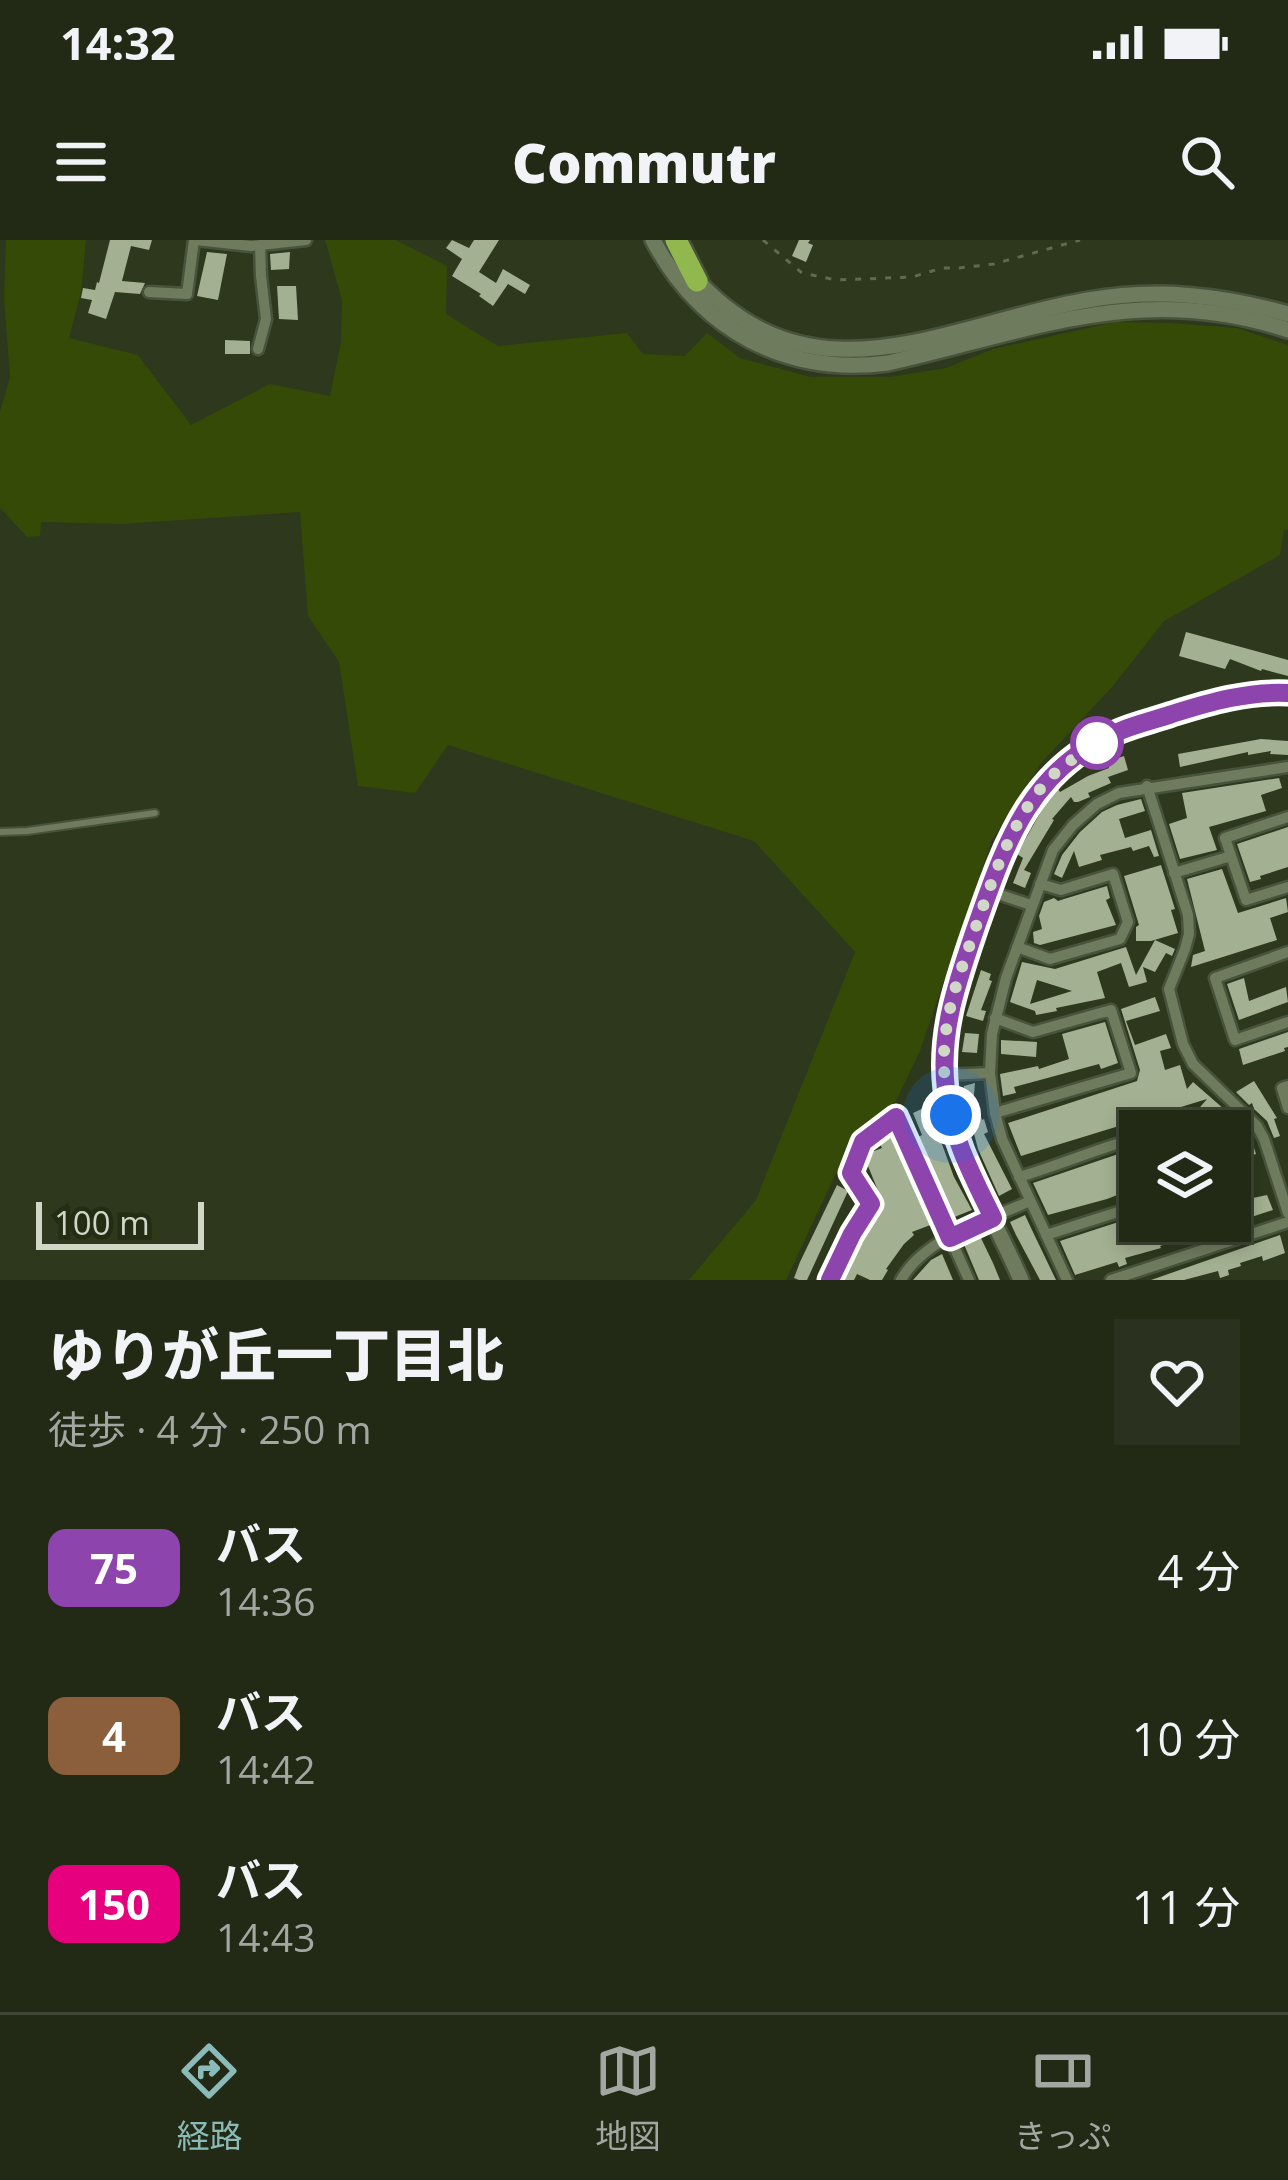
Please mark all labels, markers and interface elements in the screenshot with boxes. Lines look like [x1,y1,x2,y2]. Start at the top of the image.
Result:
text: 14:32 [60,12,176,73]
text: Commutr [512,125,776,199]
icon: menu [48,129,114,195]
icon: search [1174,129,1240,195]
unlabelled marker [1072,718,1122,768]
your location [921,1085,981,1145]
map controls [1119,1110,1251,1242]
button: layers [1119,1110,1251,1242]
scale bar [36,1196,204,1249]
text: 100 m [54,1200,150,1245]
text: ゆりが丘一丁目北 [48,1315,504,1393]
button: heart [1114,1319,1240,1445]
text: 徒歩 · 4 分 · 250 m [48,1402,372,1455]
text: バス [216,1513,306,1574]
text: 75 [90,1539,138,1596]
text: 4 分 [1158,1540,1240,1601]
text: 14:36 [216,1574,315,1627]
text: バス [216,1681,306,1742]
text: 4 [102,1707,126,1764]
text: 10 分 [1132,1708,1240,1769]
text: 14:42 [216,1742,315,1795]
text: バス [216,1849,306,1910]
text: 150 [78,1875,150,1932]
text: 11 分 [1132,1876,1240,1937]
text: 14:43 [216,1910,315,1963]
tab: 経路 [176,2038,242,2158]
tab: 地図 [595,2038,661,2158]
tab: きっぷ [1014,2038,1112,2158]

